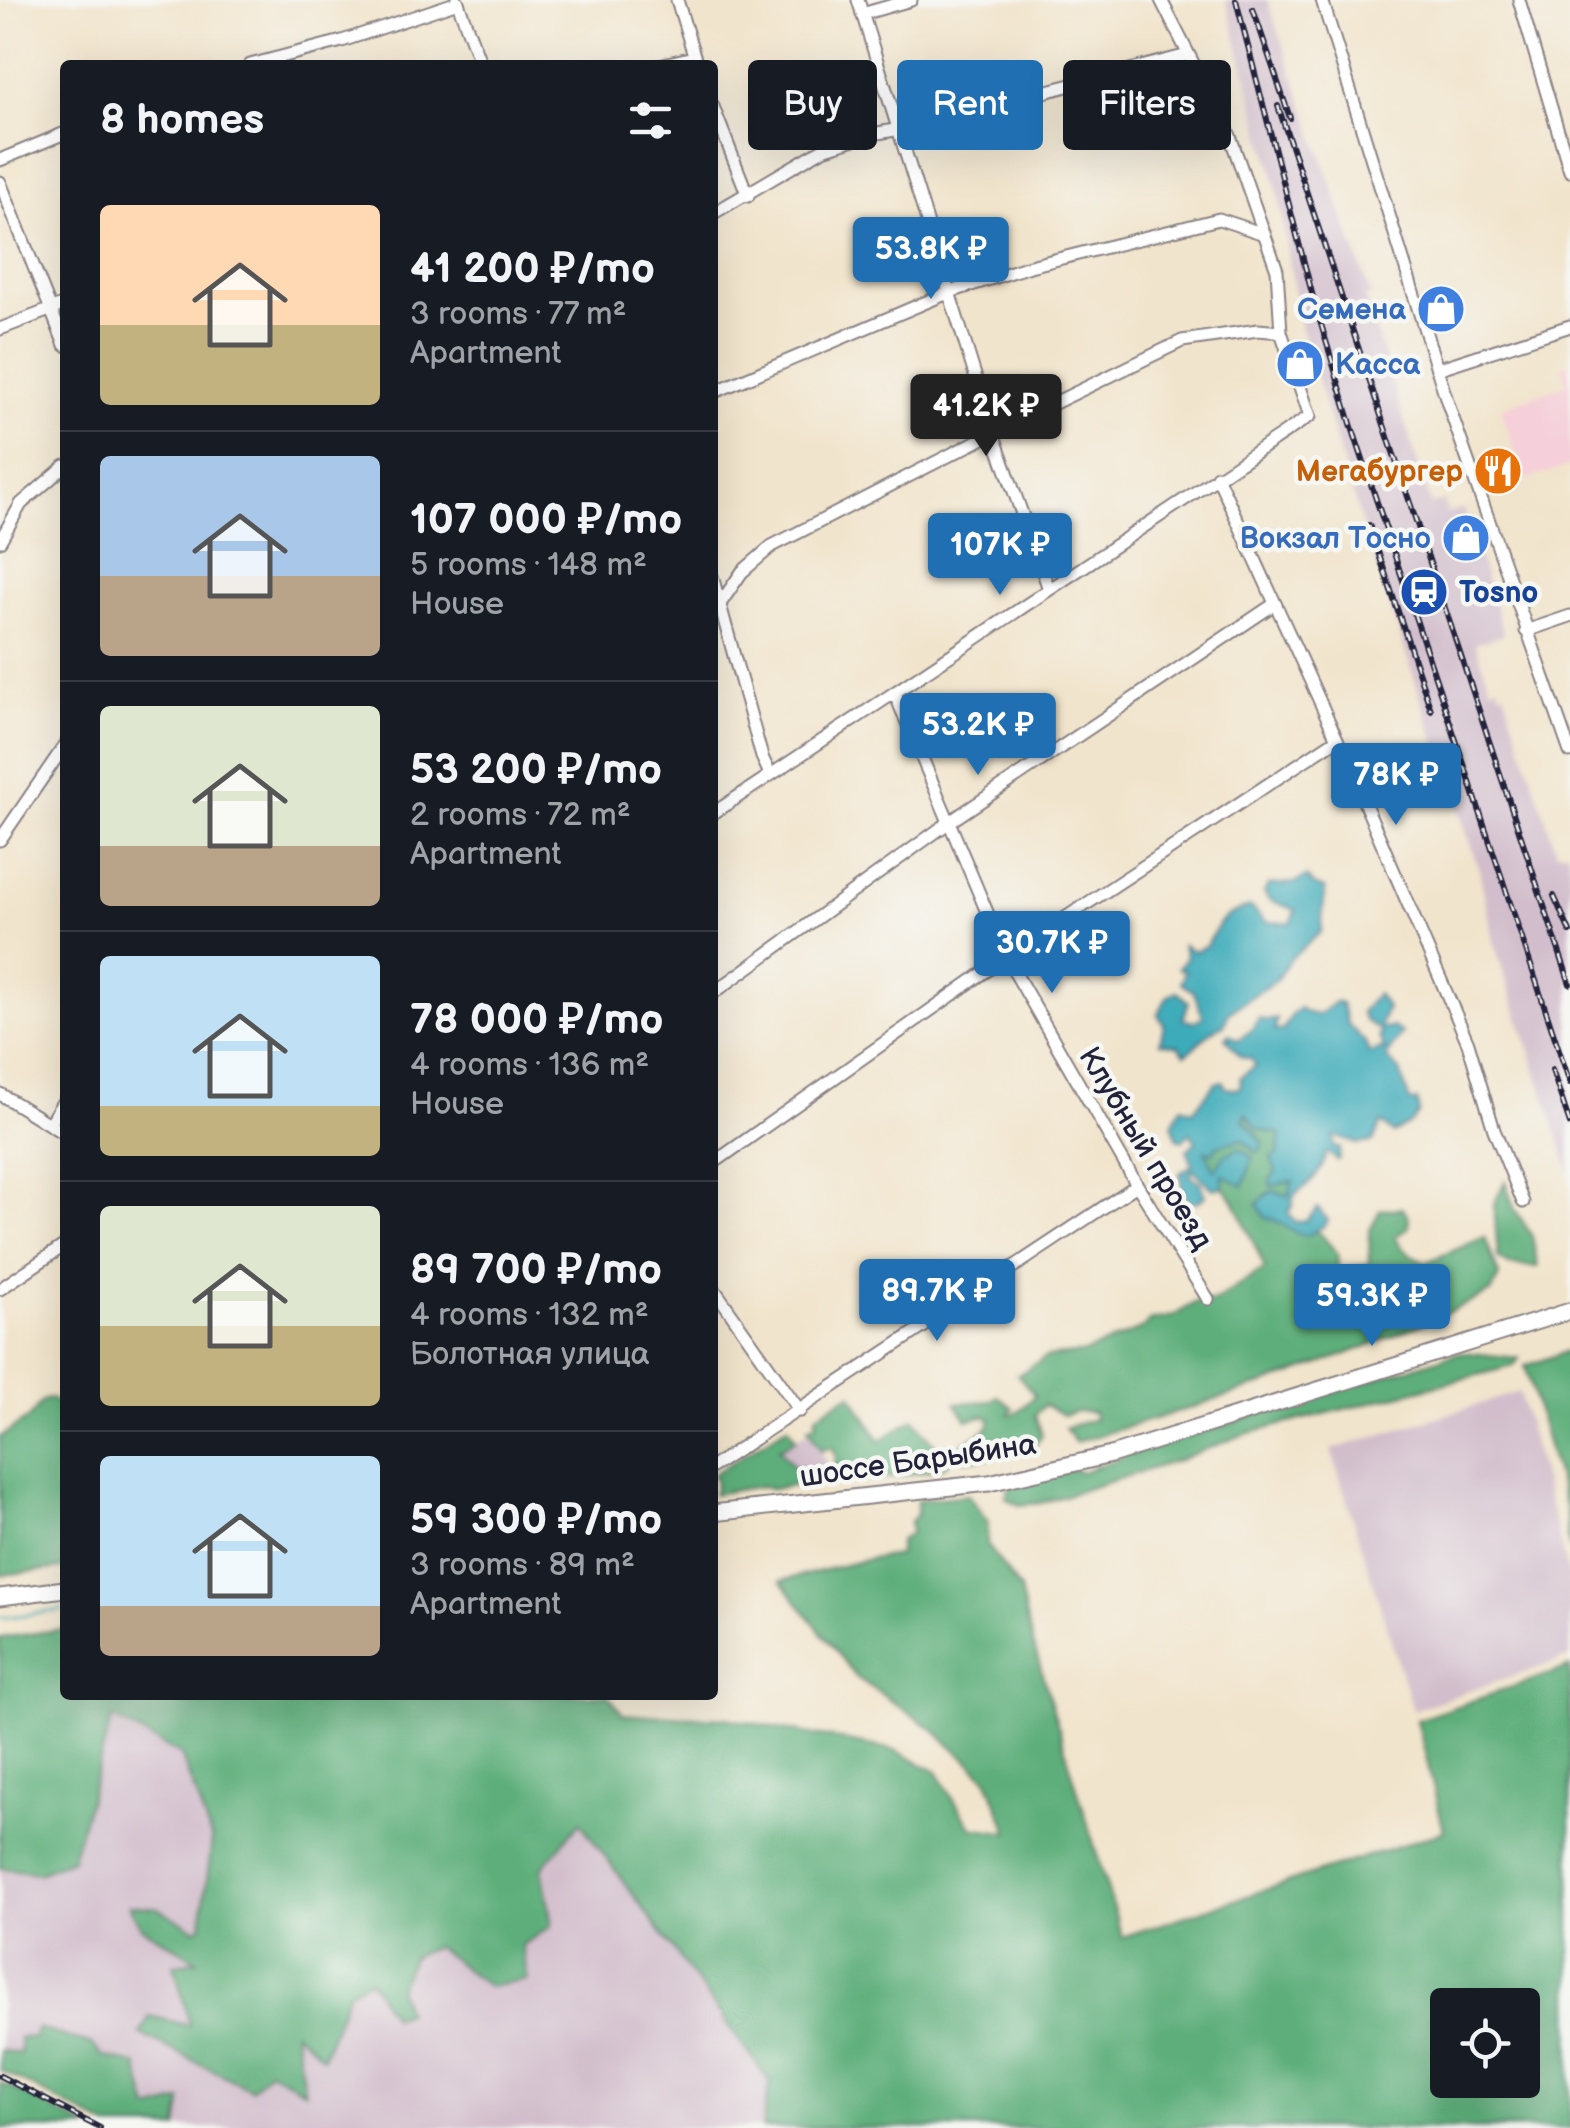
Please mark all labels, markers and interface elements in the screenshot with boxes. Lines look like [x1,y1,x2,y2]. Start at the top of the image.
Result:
chip: Buy [748,60,877,150]
chip: Rent [897,60,1043,150]
chip: Filters [1063,60,1231,150]
icon: filters [623,93,678,148]
text: 8 homes [100,95,264,146]
pin: 53.8K ₽ [839,217,1023,302]
text: 53.8K ₽ [875,230,987,269]
text: 41 200 ₽/mo [410,244,655,295]
icon: home [180,245,300,365]
shop icon: Семена [1415,283,1467,335]
place label: Семена [1297,292,1407,328]
text: 3 rooms · 77 m² [410,295,626,334]
text: Apartment [410,334,561,373]
shop icon: Касса [1274,338,1326,390]
place label: Касса [1335,347,1421,383]
pin: 41.2K ₽ [894,374,1078,459]
text: 41.2K ₽ [933,387,1039,426]
restaurant icon: Мегабургер [1472,445,1524,497]
place label: Мегабургер [1296,454,1463,490]
text: 107 000 ₽/mo [410,495,682,546]
icon: home [180,496,300,616]
shop icon: Вокзал Тосно [1440,512,1492,564]
pin: 107K ₽ [919,513,1081,598]
place label: Вокзал Тосно [1240,521,1431,557]
text: 107K ₽ [950,526,1050,565]
text: 5 rooms · 148 m² [410,546,647,585]
station icon: Tosno [1398,566,1450,618]
place label: Tosno [1459,575,1538,611]
text: House [410,585,504,624]
pin: 53.2K ₽ [886,693,1070,778]
text: 53.2K ₽ [922,706,1034,745]
pin: 78K ₽ [1326,743,1466,828]
text: 53 200 ₽/mo [410,745,662,796]
icon: home [180,746,300,866]
text: 78K ₽ [1353,756,1439,795]
text: 2 rooms · 72 m² [410,796,631,835]
text: Apartment [410,835,561,874]
pin: 30.7K ₽ [960,911,1144,996]
text: 30.7K ₽ [996,924,1108,963]
text: 78 000 ₽/mo [410,995,663,1046]
icon: home [180,996,300,1116]
street label: Клубный проезд [1071,1041,1220,1256]
text: 4 rooms · 136 m² [410,1046,649,1085]
text: House [410,1085,504,1124]
text: 89 700 ₽/mo [410,1245,662,1296]
icon: home [180,1246,300,1366]
pin: 89.7K ₽ [845,1259,1029,1344]
pin: 59.3K ₽ [1280,1264,1464,1349]
text: 89.7K ₽ [881,1272,993,1311]
text: 59.3K ₽ [1316,1277,1428,1316]
text: 4 rooms · 132 m² [410,1296,648,1335]
text: Болотная улица [410,1335,650,1374]
street label: шоссе Барыбина [798,1427,1039,1495]
text: 59 300 ₽/mo [410,1495,662,1546]
icon: home [180,1496,300,1616]
text: 3 rooms · 89 m² [410,1546,635,1585]
text: Apartment [410,1585,561,1624]
map controls [1430,1988,1540,2098]
button: locate [1430,1988,1540,2098]

